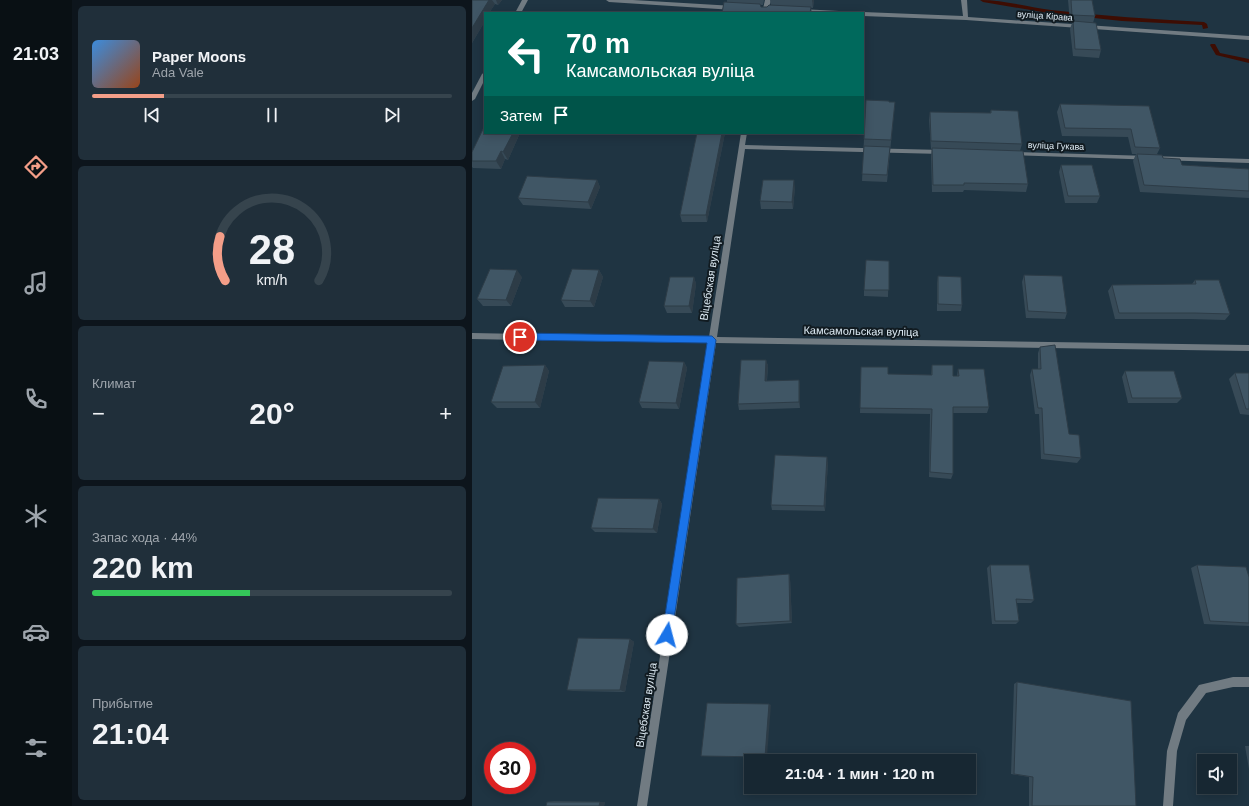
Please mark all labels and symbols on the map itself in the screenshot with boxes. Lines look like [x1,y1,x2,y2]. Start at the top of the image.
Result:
street label: вуліца Кірава [1017,9,1073,23]
street label: вуліца Гукава [1028,140,1084,152]
street label: Віцебская вуліца [697,234,723,321]
pin [503,320,537,354]
street label: Камсамольская вуліца [803,324,920,338]
position arrow [646,614,688,656]
street label: Віцебская вуліца [633,661,659,748]
speed limit sign: 30 [484,742,536,794]

